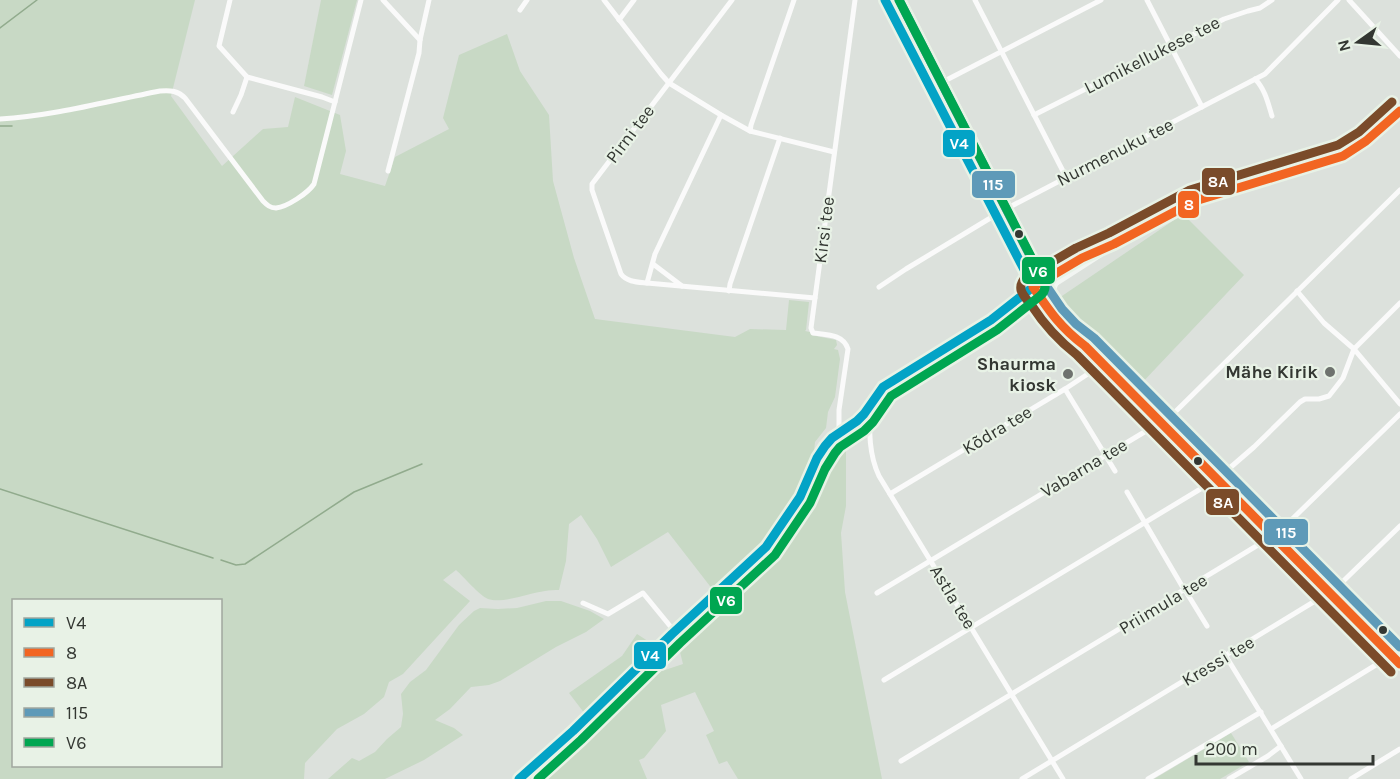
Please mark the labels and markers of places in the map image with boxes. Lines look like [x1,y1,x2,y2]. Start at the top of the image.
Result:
unlabelled marker [1013,228,1025,240]
place label: Shaurma kiosk [977,353,1056,396]
place label: Mähe Kirik [1225,361,1318,383]
marker: Mähe Kirik [1323,365,1337,379]
marker: Shaurma kiosk [1061,367,1075,381]
unlabelled marker [1192,455,1204,467]
unlabelled marker [1377,624,1389,636]

